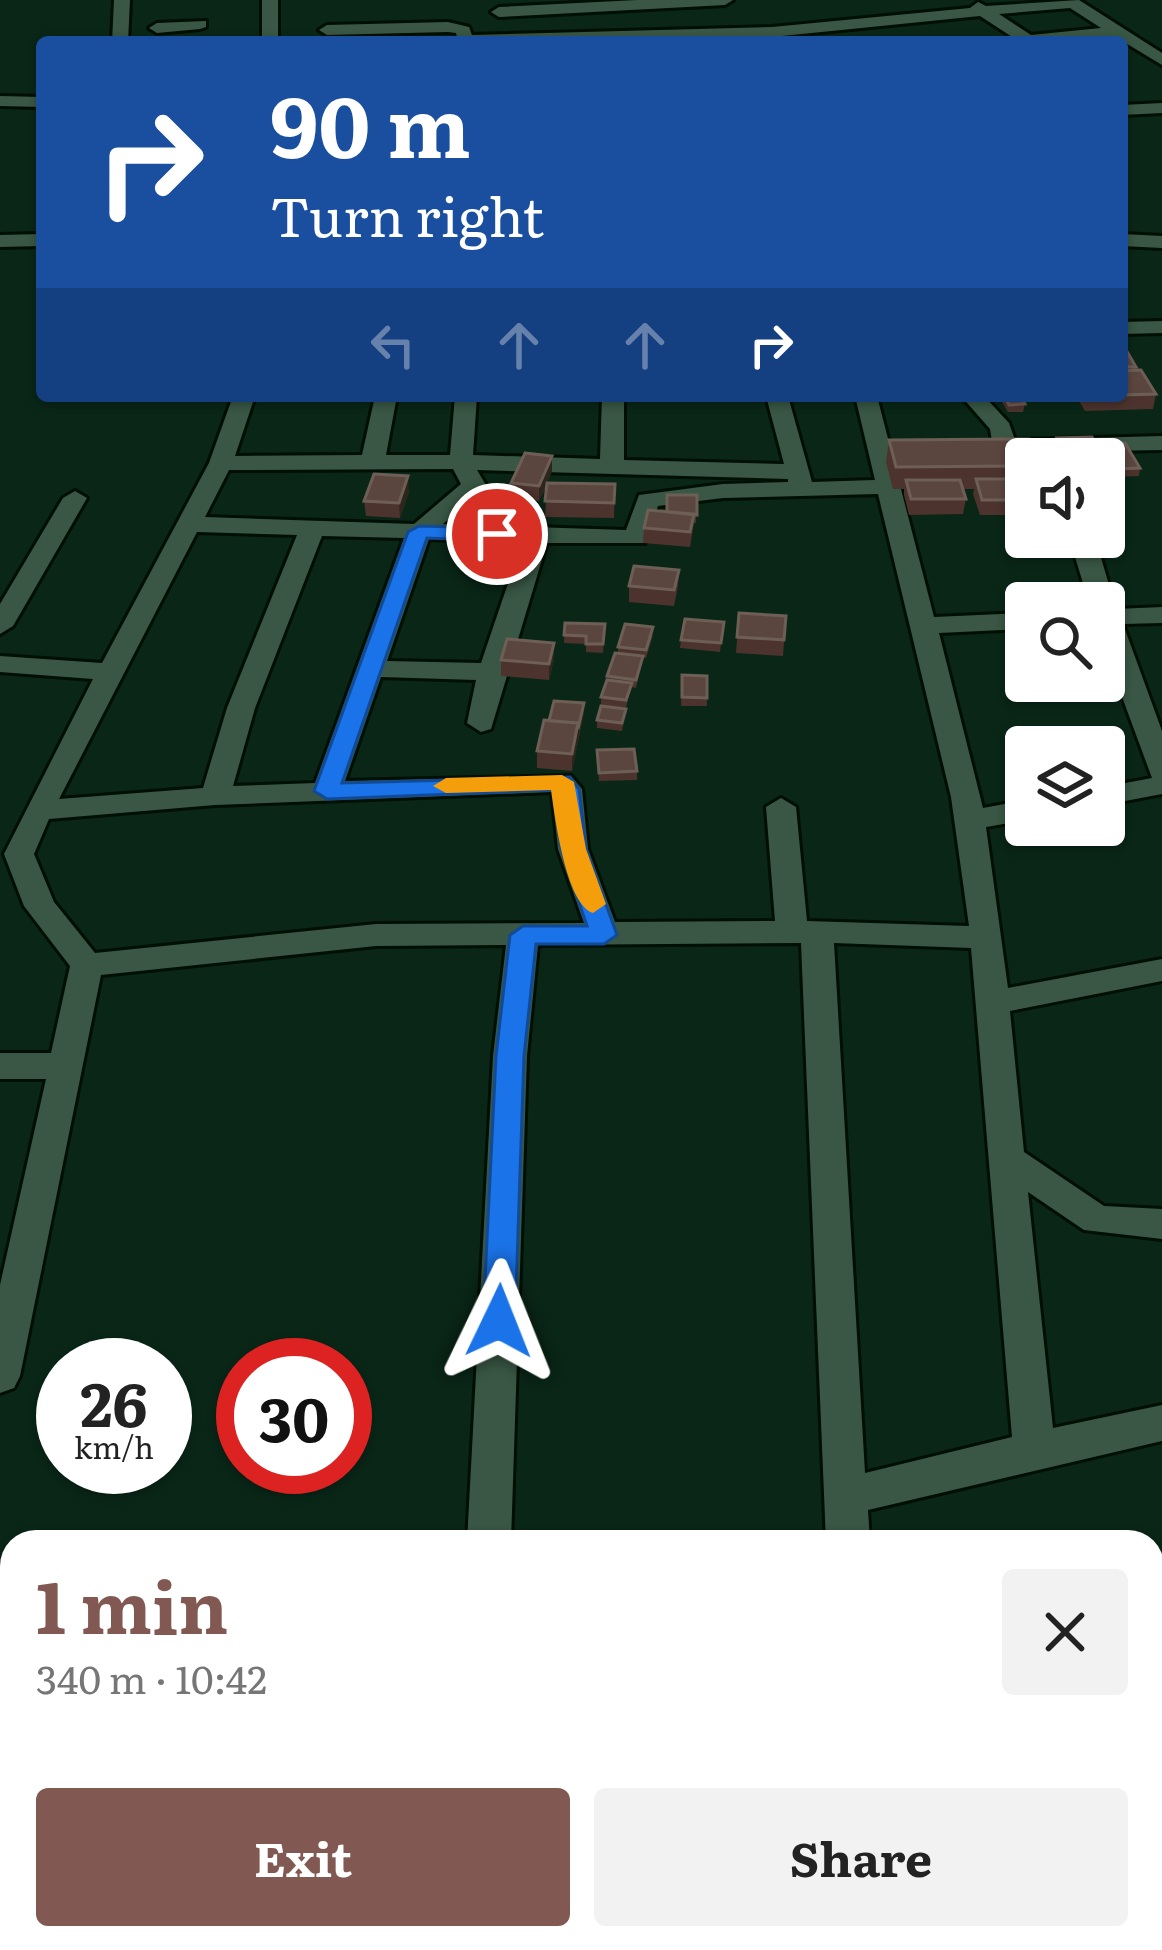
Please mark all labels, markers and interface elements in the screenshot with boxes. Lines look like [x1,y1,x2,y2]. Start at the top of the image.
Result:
text: 90 m [270,59,471,184]
icon: right [72,84,228,240]
text: Turn right [270,173,544,254]
icon: left [360,312,426,378]
icon: ahead [486,312,552,378]
icon: ahead [612,312,678,378]
icon: right [738,312,804,378]
map controls [1005,438,1125,846]
button: sound [1005,438,1125,558]
pin [446,483,548,585]
icon: arrive [464,501,530,567]
button: search [1005,582,1125,702]
button: layers [1005,726,1125,846]
position arrow [436,1258,562,1384]
speed limit sign: 30 [216,1338,372,1494]
text: 26 [80,1356,148,1445]
text: km/h [74,1424,154,1468]
text: 1 min [36,1549,228,1656]
button: close [1002,1569,1128,1695]
text: 340 m · 10:42 [36,1648,267,1706]
button: Exit [36,1788,570,1926]
button: Share [594,1788,1128,1926]

